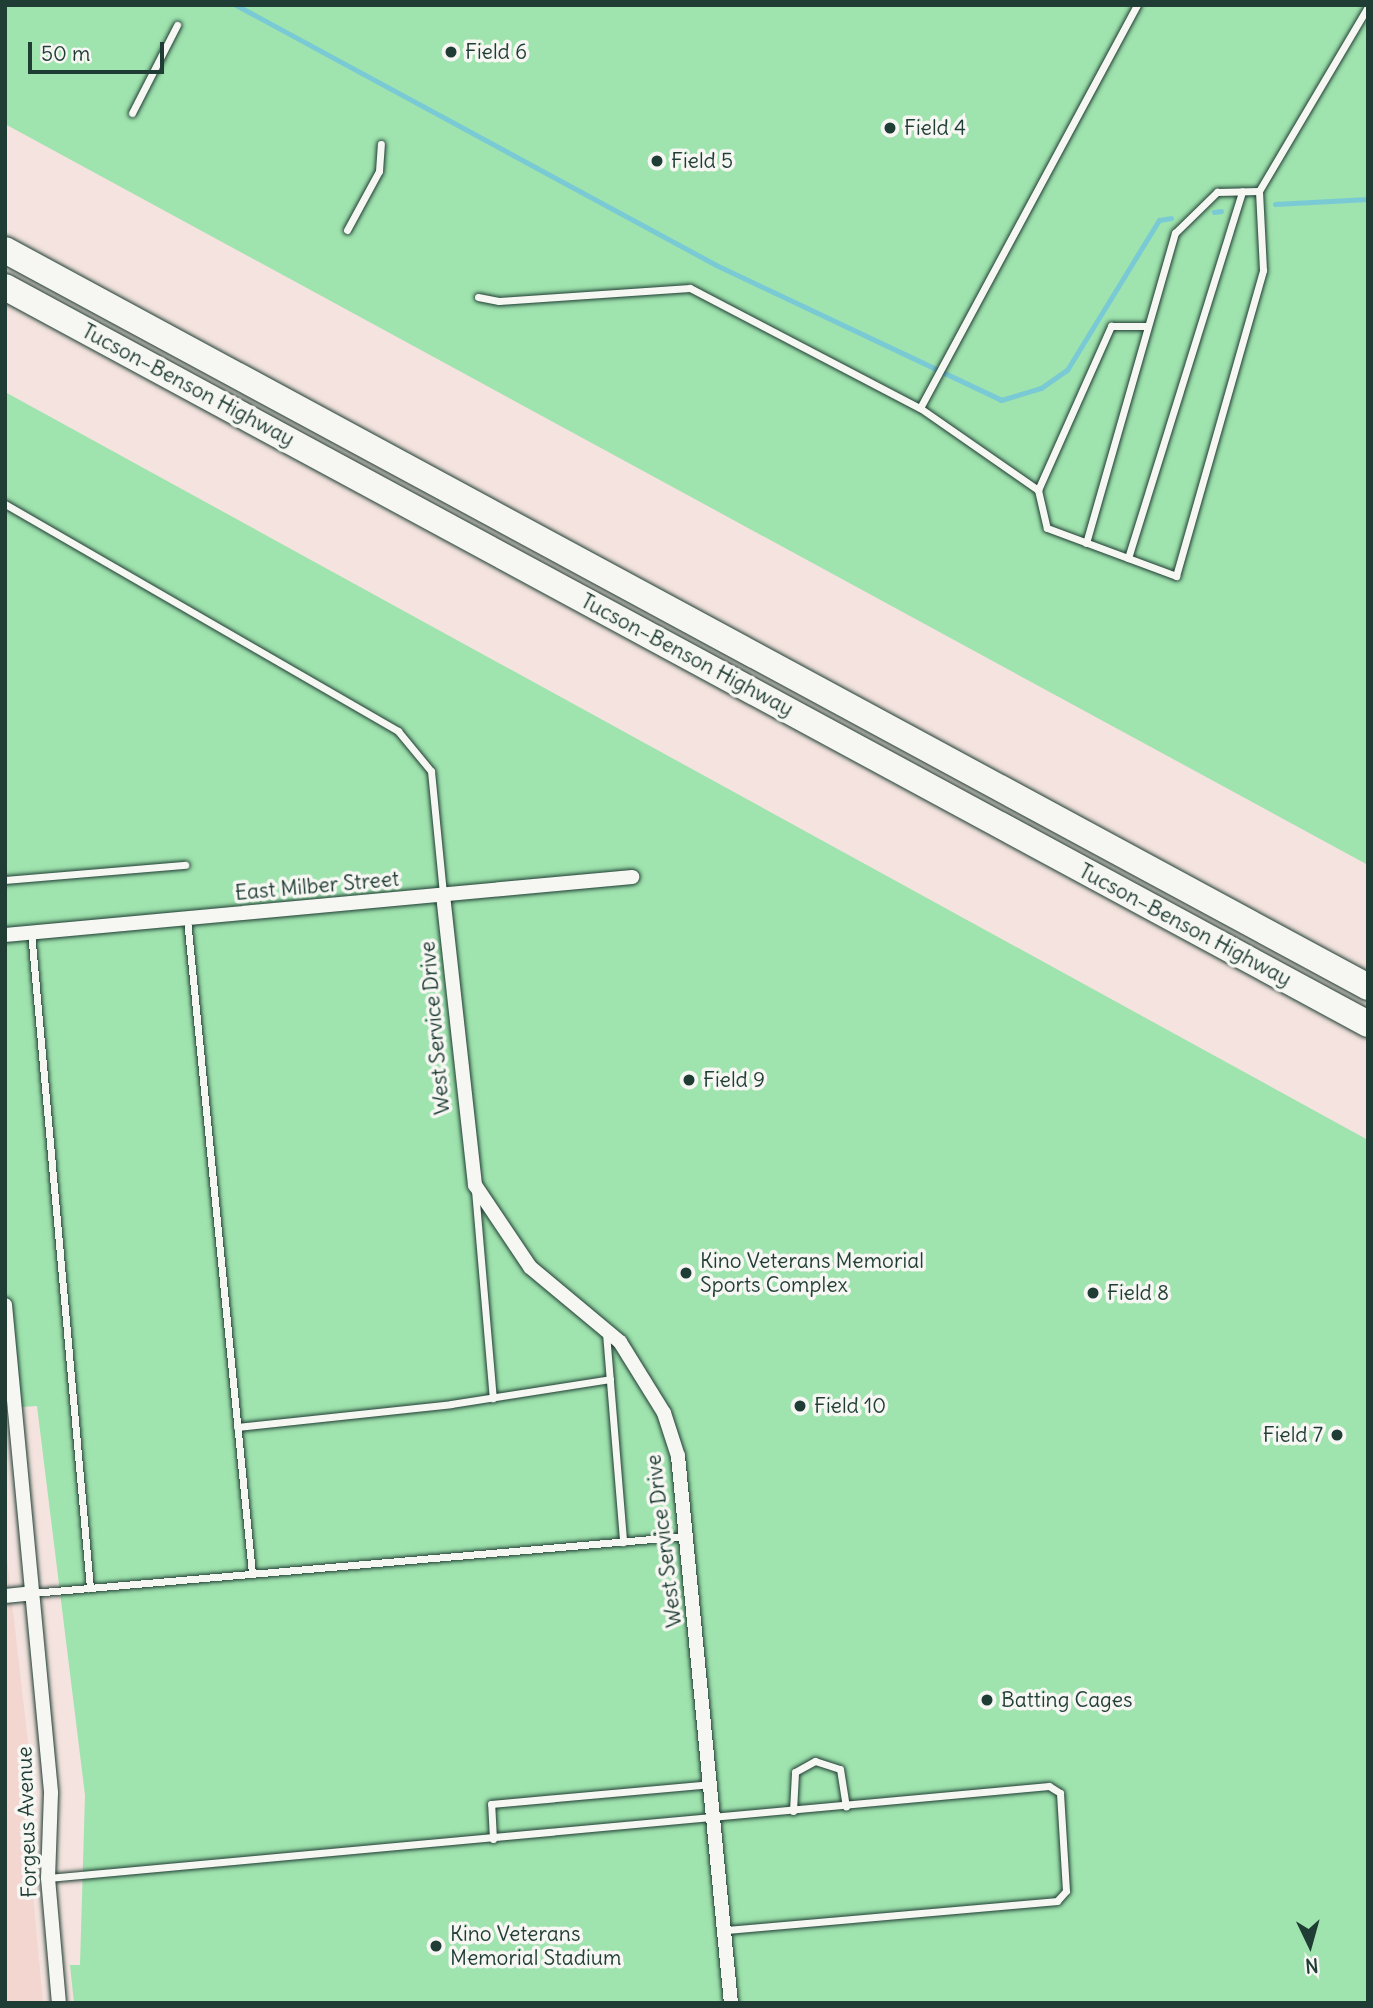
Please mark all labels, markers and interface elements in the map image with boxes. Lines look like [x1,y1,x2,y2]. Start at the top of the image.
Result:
scale bar [32,28,168,72]
place label: Field 6 [465,39,527,65]
text: 50 m [41,40,90,67]
marker: Field 6 [443,44,459,60]
place label: Field 4 [904,115,966,141]
marker: Field 4 [882,120,898,136]
place label: Field 5 [671,148,733,174]
marker: Field 5 [649,153,665,169]
street label: Tucson–Benson Highway [77,318,299,452]
street label: Tucson–Benson Highway [576,588,798,722]
street label: Tucson–Benson Highway [1074,858,1296,992]
street label: East Milber Street [234,866,400,906]
street label: West Service Drive [415,940,455,1116]
place label: Field 9 [703,1067,765,1093]
marker: Field 9 [681,1072,697,1088]
place label: Kino Veterans Memorial Sports Complex [700,1248,924,1298]
marker: Kino Veterans Memorial Sports Complex [678,1265,694,1281]
place label: Field 8 [1107,1280,1169,1306]
marker: Field 8 [1085,1285,1101,1301]
place label: Field 10 [814,1393,886,1419]
marker: Field 10 [792,1398,808,1414]
place label: Field 7 [1263,1422,1323,1448]
marker: Field 7 [1329,1427,1345,1443]
street label: West Service Drive [641,1453,687,1629]
place label: Batting Cages [1001,1687,1133,1713]
marker: Batting Cages [979,1692,995,1708]
street label: Forgeus Avenue [12,1746,42,1898]
north arrow [1275,1910,1345,1980]
place label: Kino Veterans Memorial Stadium [450,1921,621,1971]
marker: Kino Veterans Memorial Stadium [428,1938,444,1954]
text: N [1304,1953,1319,1978]

